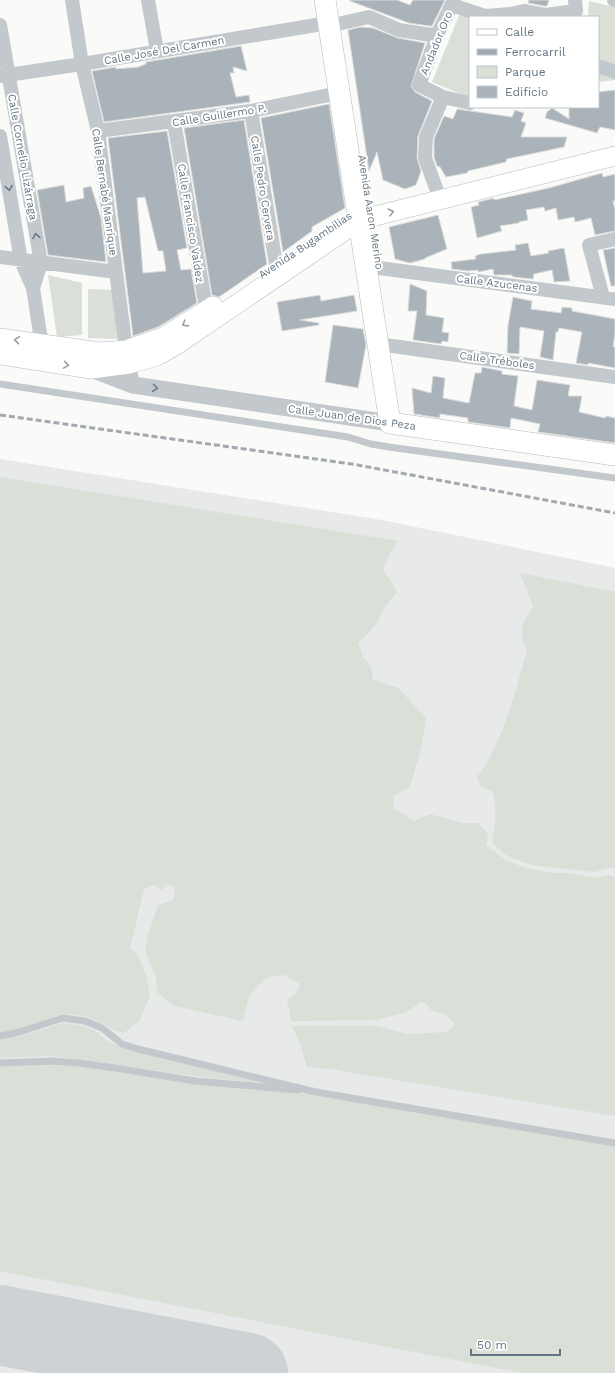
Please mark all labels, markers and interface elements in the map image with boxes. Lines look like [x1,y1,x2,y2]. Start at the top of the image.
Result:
street label: Andador Oro [418,9,455,77]
legend [469,16,599,108]
text: Calle [505,25,534,39]
street label: Calle José Del Carmen [103,34,225,67]
text: Ferrocarril [505,45,566,59]
text: Parque [505,65,546,79]
text: Edificio [505,85,548,99]
street label: Calle Cornelio Lizárraga [5,93,40,221]
street label: Calle Guillermo P. [171,102,267,129]
street label: Calle Bernabé Manrique [89,128,120,257]
street label: Calle Pedro Cervera [248,135,277,242]
street label: Avenida Aaron Merino [355,154,386,271]
street label: Calle Francisco Valdez [175,163,206,284]
one-way arrow [4,185,13,191]
street label: Avenida Bugambilias [256,209,355,282]
one-way arrow [387,209,394,217]
one-way arrow [33,233,41,240]
street label: Calle Azucenas [456,272,538,295]
one-way arrow [182,319,189,326]
one-way arrow [14,336,21,345]
street label: Calle Tréboles [458,349,536,372]
one-way arrow [63,360,69,369]
one-way arrow [152,383,158,392]
street label: Calle Juan de Dios Peza [287,402,417,433]
scale bar [471,1331,560,1357]
text: 50 m [477,1338,507,1352]

